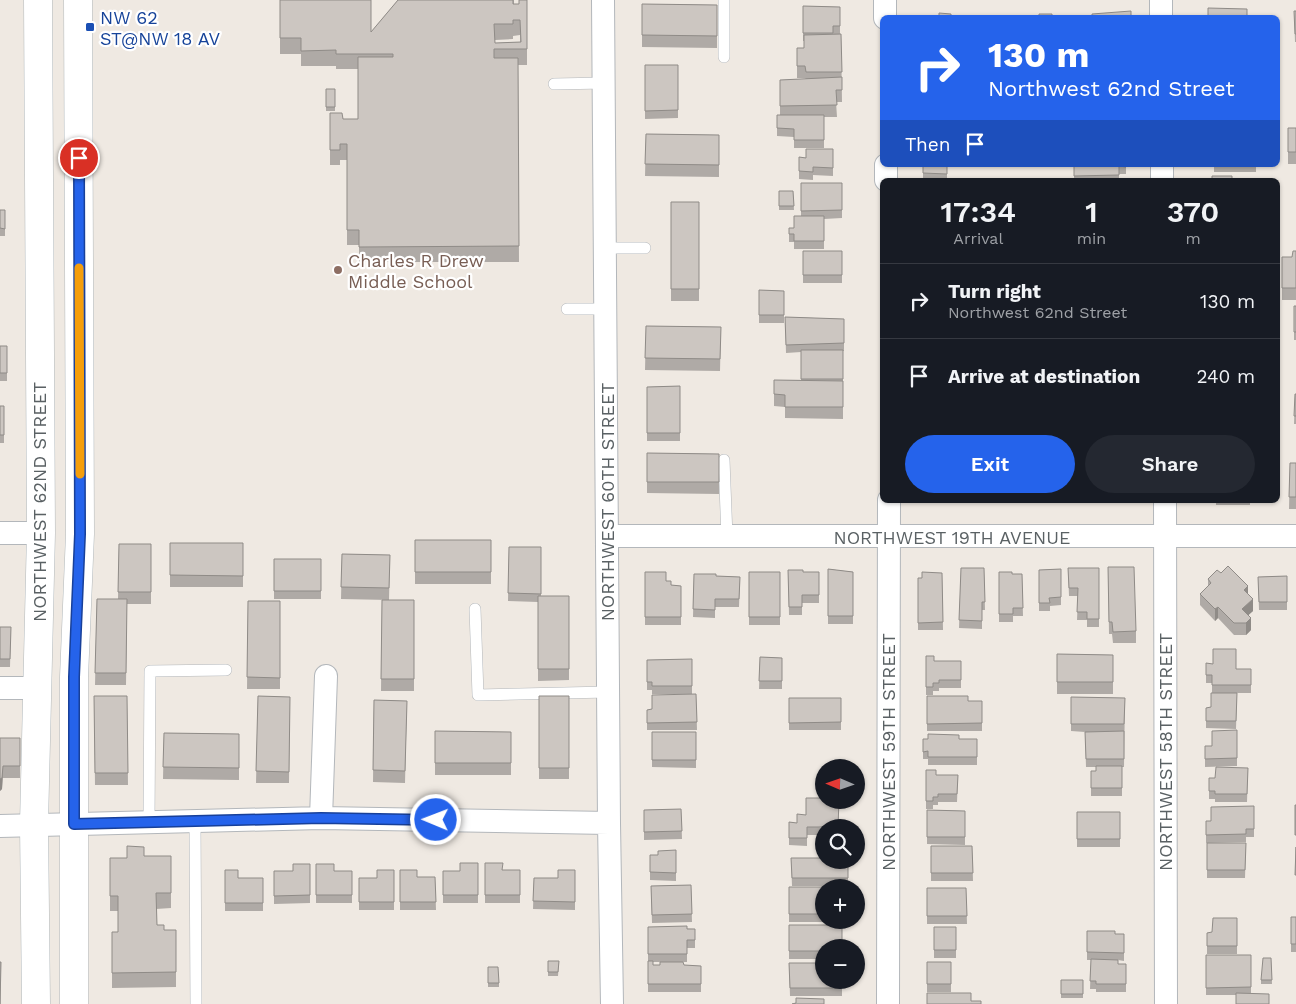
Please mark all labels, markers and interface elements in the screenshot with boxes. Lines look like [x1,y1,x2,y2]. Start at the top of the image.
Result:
place label: NW 62 ST@NW 18 AV [100,7,220,49]
marker: NW 62 ST@NW 18 AV [84,21,96,33]
text: 130 m [988,34,1089,76]
icon: right [905,35,970,100]
text: Northwest 62nd Street [988,76,1235,101]
icon: arrive [961,130,989,158]
text: Then [905,133,951,156]
pin [58,137,100,179]
icon: arrive [65,144,93,172]
text: 17:34 [941,194,1016,229]
text: 1 [1085,194,1098,229]
text: 370 [1167,194,1219,229]
text: Arrival [953,229,1003,248]
text: min [1077,229,1106,248]
text: m [1185,229,1201,248]
place label: Charles R Drew Middle School [348,250,484,292]
marker: Charles R Drew Middle School [332,264,344,276]
text: Turn right [948,280,1041,303]
icon: right [905,287,933,315]
text: 130 m [1200,290,1255,313]
text: Northwest 62nd Street [948,303,1127,322]
icon: arrive [905,362,933,390]
text: Arrive at destination [948,365,1140,388]
text: 240 m [1196,365,1255,388]
street label: NORTHWEST 62ND STREET [29,382,50,622]
street label: NORTHWEST 60TH STREET [597,383,618,621]
button: Exit [905,435,1075,493]
button: Share [1085,435,1255,493]
street label: NORTHWEST 19TH AVENUE [833,527,1071,548]
street label: NORTHWEST 59TH STREET [878,633,899,871]
street label: NORTHWEST 58TH STREET [1155,633,1176,871]
north arrow [815,759,865,809]
map controls [815,759,865,989]
position arrow [409,793,461,845]
button: search [815,819,865,869]
button: + [815,879,865,929]
button: − [815,939,865,989]

